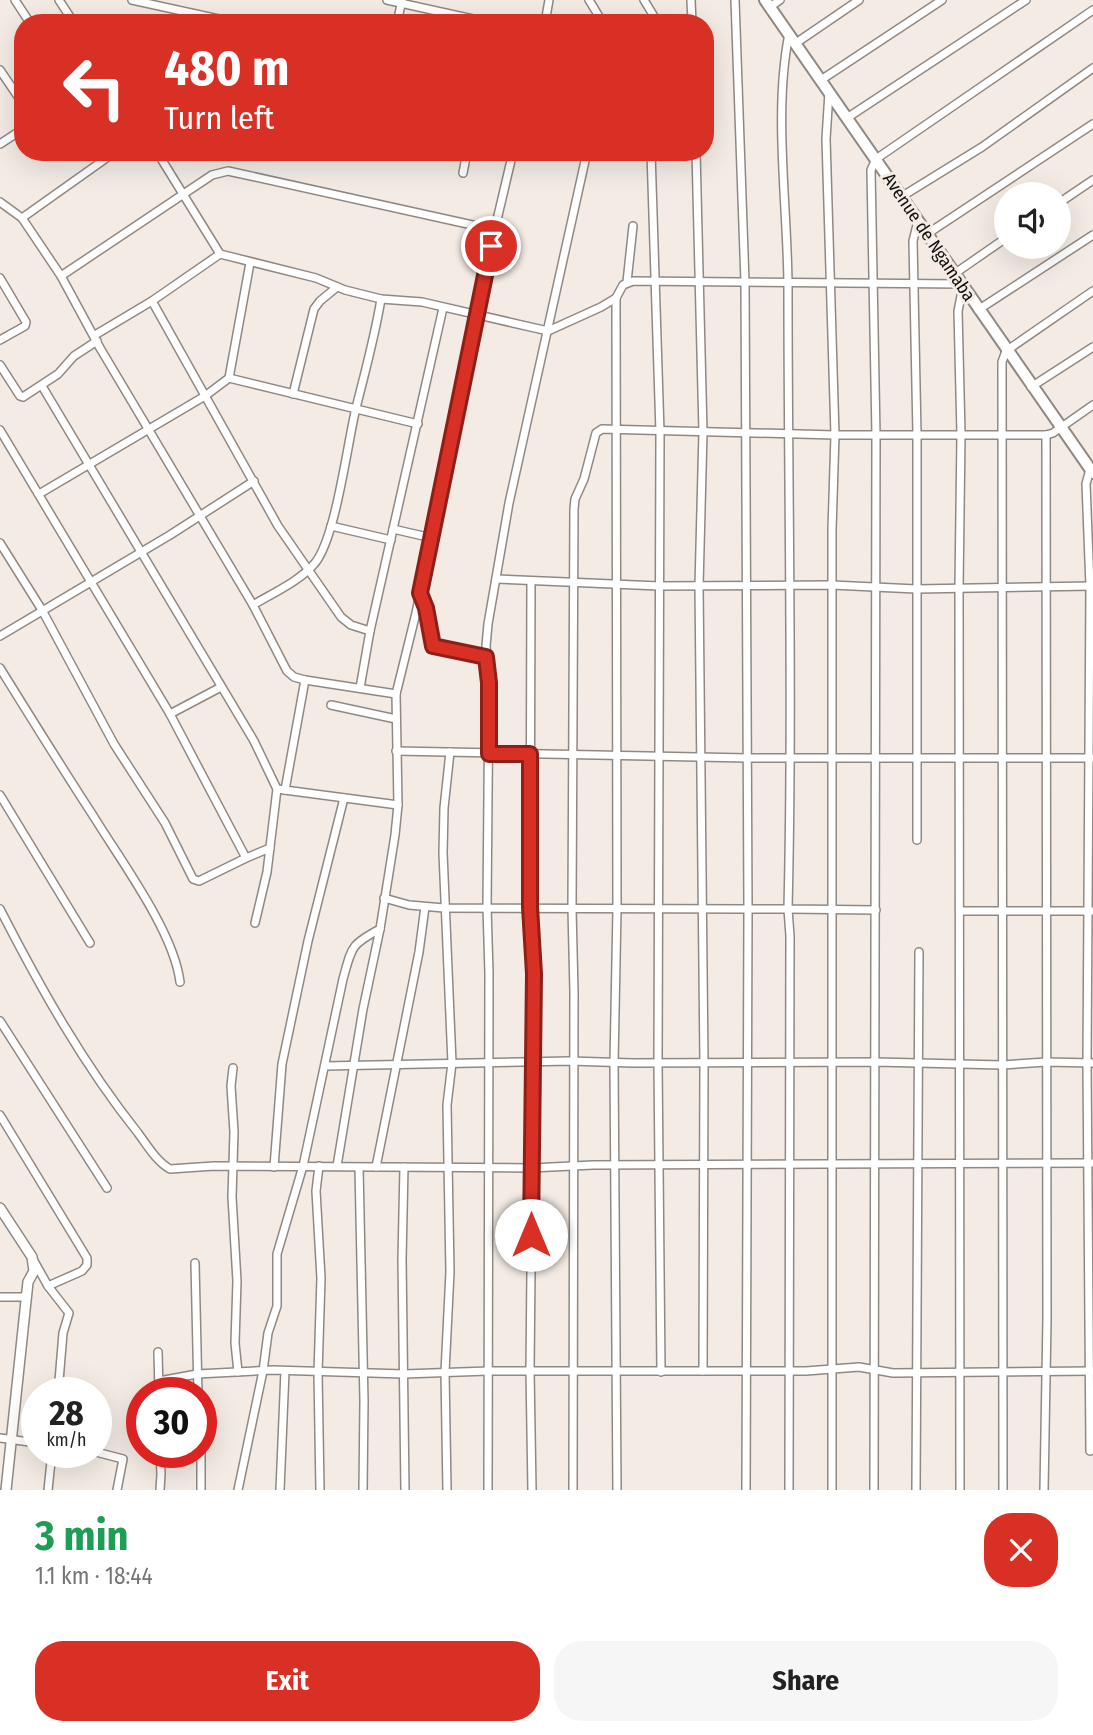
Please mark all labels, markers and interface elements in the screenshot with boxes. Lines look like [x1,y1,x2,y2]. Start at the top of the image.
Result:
text: 480 m [164,39,289,98]
icon: left [49,42,140,133]
text: Turn left [164,99,274,137]
street label: Avenue de Ngamaba [878,169,980,305]
map controls [994,182,1071,259]
button: sound [994,182,1071,259]
pin [461,216,521,276]
icon: arrive [472,227,510,265]
position arrow [494,1198,568,1272]
speed limit sign: 30 [126,1377,217,1468]
text: 28 [49,1392,84,1434]
text: km/h [46,1429,87,1451]
text: 3 min [35,1511,129,1561]
button: close [984,1513,1058,1587]
text: 1.1 km · 18:44 [35,1562,153,1590]
button: Exit [35,1641,540,1721]
button: Share [554,1641,1058,1721]

